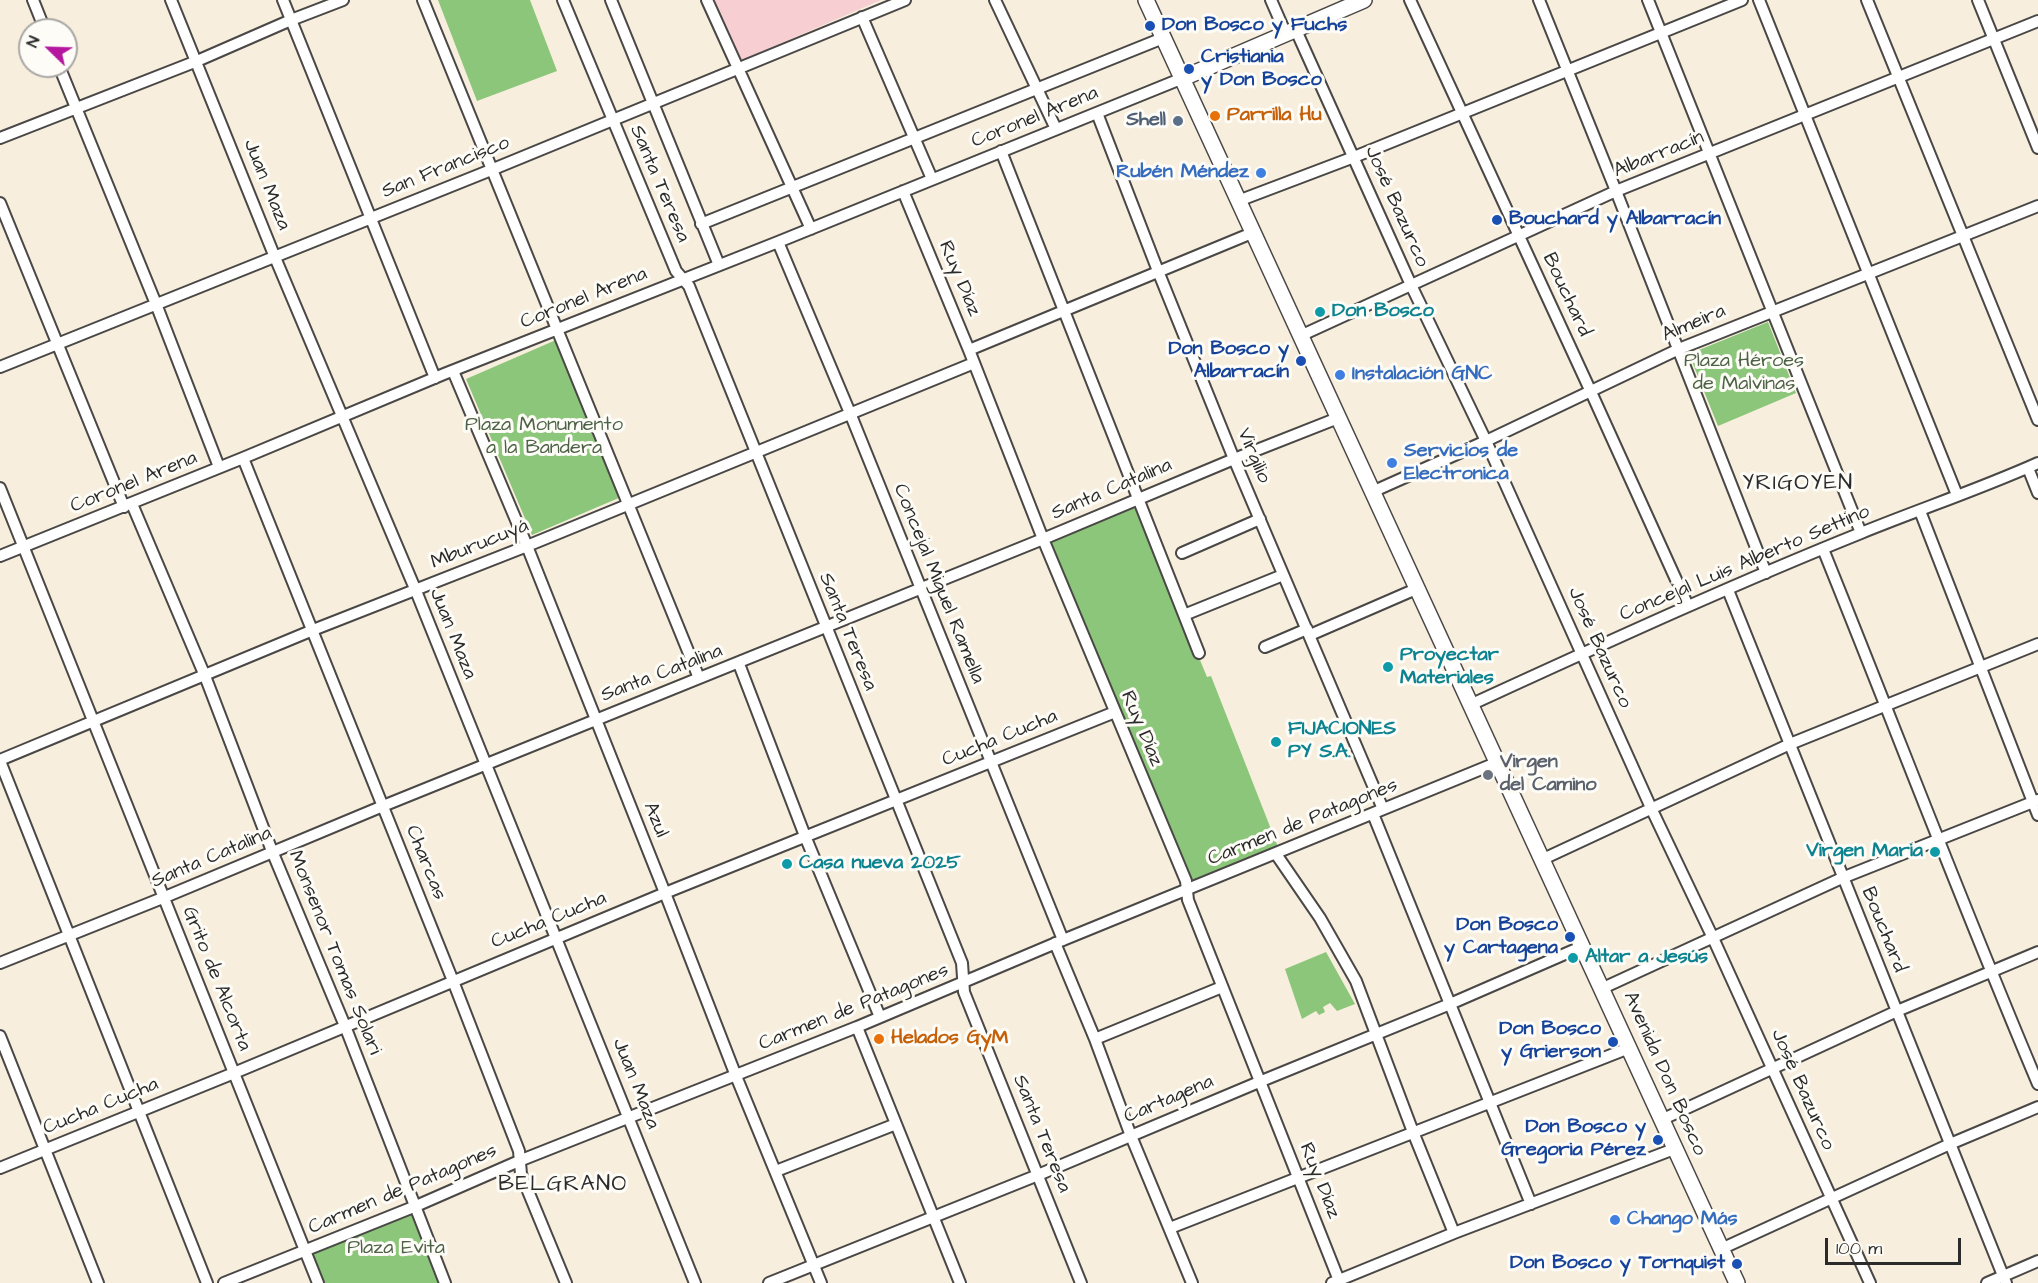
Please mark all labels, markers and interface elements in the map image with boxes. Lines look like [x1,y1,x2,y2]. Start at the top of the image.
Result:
place label: Don Bosco y Fuchs [1162,14,1347,38]
north arrow [18,18,78,78]
marker: Don Bosco y Fuchs [1143,19,1157,33]
text: N [21,33,45,51]
place label: Cristiania y Don Bosco [1201,46,1322,93]
marker: Cristiania y Don Bosco [1182,62,1196,76]
street label: Coronel Arena [968,82,1102,154]
place label: Parrilla Hu [1227,104,1322,128]
place label: Shell [1126,109,1166,133]
marker: Parrilla Hu [1208,109,1222,123]
marker: Shell [1171,114,1185,128]
street label: Santa Teresa [624,122,694,246]
street label: Albarracín [1610,126,1708,184]
street label: San Francisco [379,131,513,205]
street label: Juan Maza [237,136,295,234]
street label: José Bazurco [1359,143,1433,271]
place label: Rubén Méndez [1116,161,1249,185]
marker: Rubén Méndez [1254,166,1268,180]
place label: Bouchard y Albarracín [1509,208,1721,232]
marker: Bouchard y Albarracín [1490,213,1504,227]
street label: Ruy Díaz [932,238,986,320]
street label: Bouchard [1536,249,1596,341]
street label: Coronel Arena [517,263,651,335]
place label: Don Bosco [1332,300,1434,324]
street label: Almeira [1659,300,1729,348]
marker: Don Bosco [1313,305,1327,319]
place label: Don Bosco y Albarracín [1168,338,1289,385]
park label: Plaza Héroes de Malvinas [1684,350,1804,397]
marker: Don Bosco y Albarracín [1294,354,1308,368]
place label: Instalación GNC [1352,363,1492,387]
marker: Instalación GNC [1333,368,1347,382]
park label: Plaza Monumento a la Bandera [465,414,623,461]
street label: Virgilio [1231,425,1275,487]
place label: Servicios de Electronica [1404,440,1518,487]
street label: Coronel Arena [67,447,201,519]
street label: Santa Catalina [1048,454,1176,526]
marker: Servicios de Electronica [1385,456,1399,470]
district label: YRIGOYEN [1742,471,1854,497]
street label: Concejal Miguel Ramella [887,481,989,687]
street label: Concejal Luis Alberto Settino [1616,500,1874,628]
street label: Mburucuyá [428,515,532,575]
street label: Santa Teresa [813,570,881,694]
street label: José Bazurco [1562,584,1636,712]
street label: Juan Maza [423,585,481,683]
street label: Santa Catalina [598,640,726,708]
place label: Proyectar Materiales [1400,644,1499,691]
marker: Proyectar Materiales [1381,660,1395,674]
street label: Ruy Díaz [1114,688,1168,770]
street label: Cucha Cucha [939,705,1061,773]
place label: FIJACIONES PY S.A. [1288,718,1396,765]
marker: FIJACIONES PY S.A. [1269,735,1283,749]
place label: Virgen del Camino [1500,751,1596,798]
marker: Virgen del Camino [1481,768,1495,782]
street label: Carmen de Patagones [1205,774,1401,872]
street label: Azul [637,799,673,841]
street label: Santa Catalina [148,822,276,894]
street label: Charcas [399,822,451,904]
place label: Virgen Maria [1806,840,1923,864]
marker: Virgen Maria [1928,845,1942,859]
street label: Monsenor Tomas Solari [282,847,386,1059]
place label: Casa nueva 2025 [799,852,961,876]
marker: Casa nueva 2025 [780,857,794,871]
street label: Bouchard [1855,884,1911,976]
street label: Cucha Cucha [488,887,610,955]
street label: Grito de Alcorta [176,903,256,1055]
place label: Don Bosco y Cartagena [1444,914,1558,961]
marker: Don Bosco y Cartagena [1563,930,1577,944]
place label: Altar a Jesús [1585,946,1708,970]
marker: Altar a Jesús [1566,951,1580,965]
street label: Carmen de Patagones [756,959,952,1057]
street label: Avenida Don Bosco [1617,988,1711,1160]
place label: Don Bosco y Grierson [1499,1018,1601,1065]
street label: José Bazurco [1765,1026,1839,1154]
place label: Helados GyM [891,1027,1008,1051]
marker: Helados GyM [872,1032,886,1046]
street label: Juan Maza [606,1035,664,1133]
marker: Don Bosco y Grierson [1606,1035,1620,1049]
street label: Cartagena [1121,1070,1217,1130]
street label: Santa Teresa [1007,1072,1075,1196]
street label: Cucha Cucha [40,1073,162,1141]
place label: Don Bosco y Gregoria Pérez [1501,1116,1646,1163]
marker: Don Bosco y Gregoria Pérez [1651,1133,1665,1147]
street label: Carmen de Patagones [305,1139,501,1241]
street label: Ruy Díaz [1293,1140,1345,1222]
district label: BELGRANO [498,1172,628,1198]
place label: Chango Más [1627,1208,1738,1232]
marker: Chango Más [1608,1213,1622,1227]
scale bar [1828,1226,1964,1264]
text: 100 m [1836,1236,1882,1261]
park label: Plaza Evita [347,1237,445,1261]
place label: Don Bosco y Tornquist [1510,1252,1725,1276]
marker: Don Bosco y Tornquist [1730,1257,1744,1271]

